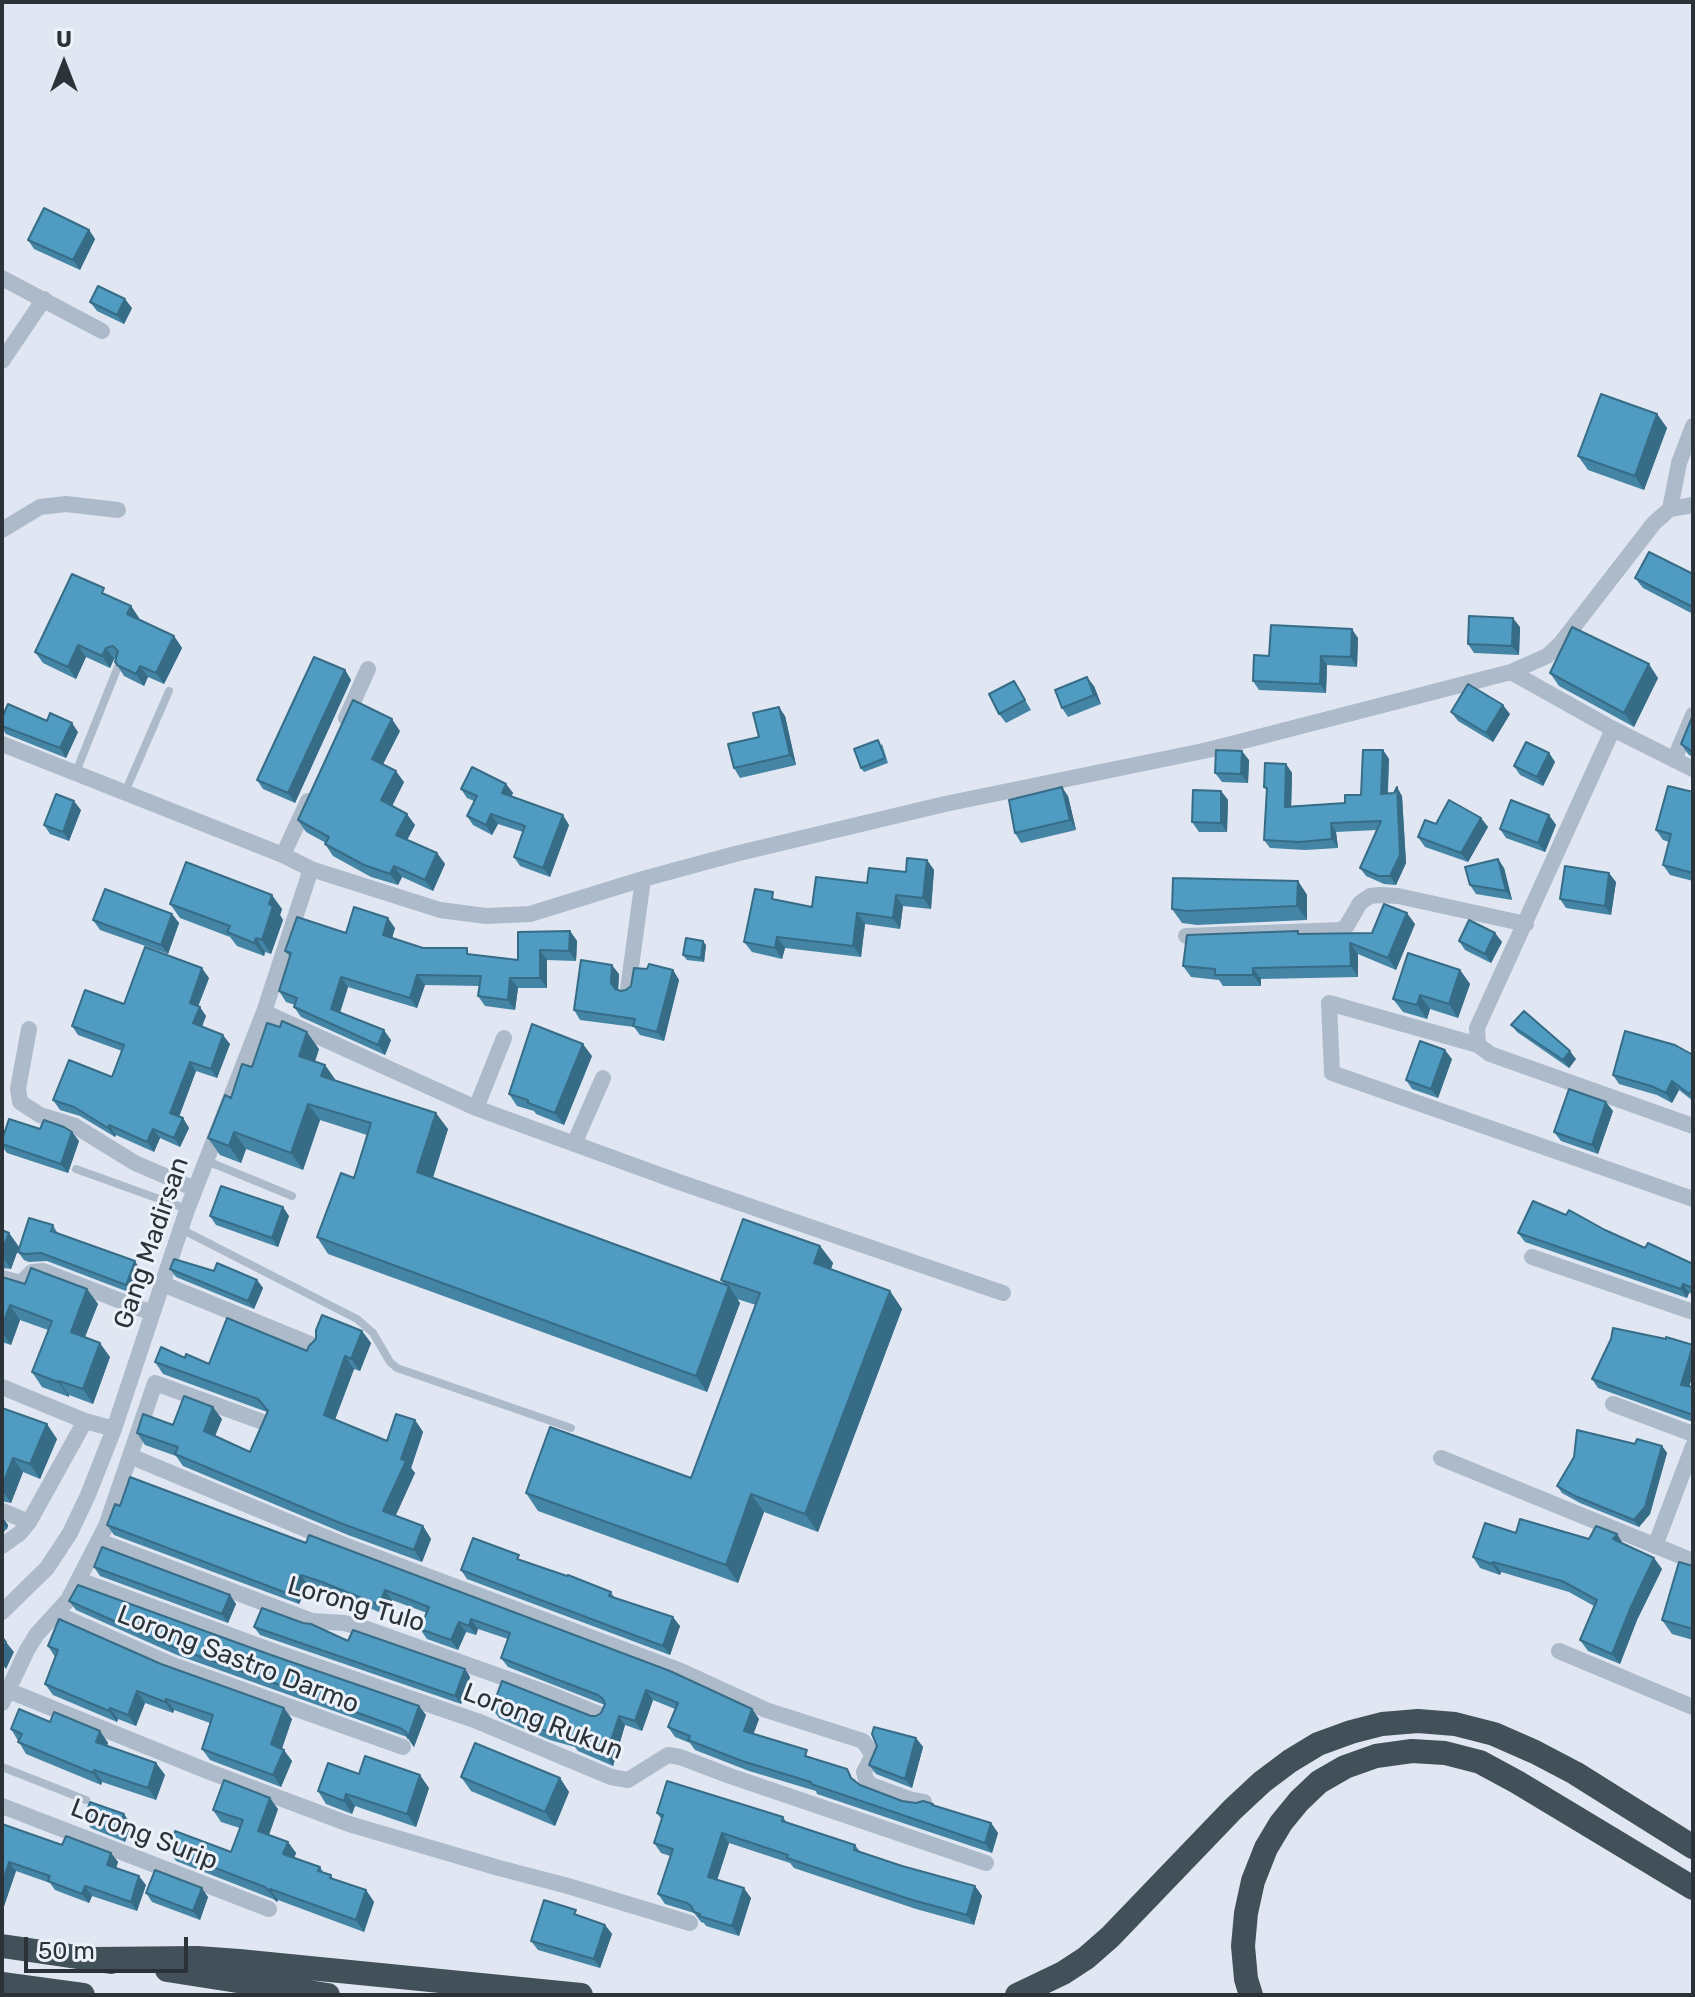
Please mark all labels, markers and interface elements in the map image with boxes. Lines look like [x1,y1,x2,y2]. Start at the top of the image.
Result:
north arrow [24,24,104,104]
text: U [56,26,72,53]
street label: Gang Madirsan [108,1153,196,1333]
street label: Lorong Tulo [284,1571,428,1639]
street label: Lorong Sastro Darmo [113,1599,363,1721]
street label: Lorong Rukun [459,1677,627,1767]
street label: Lorong Surip [66,1793,222,1877]
scale bar [28,1921,192,1971]
text: 50 m [38,1937,95,1965]

